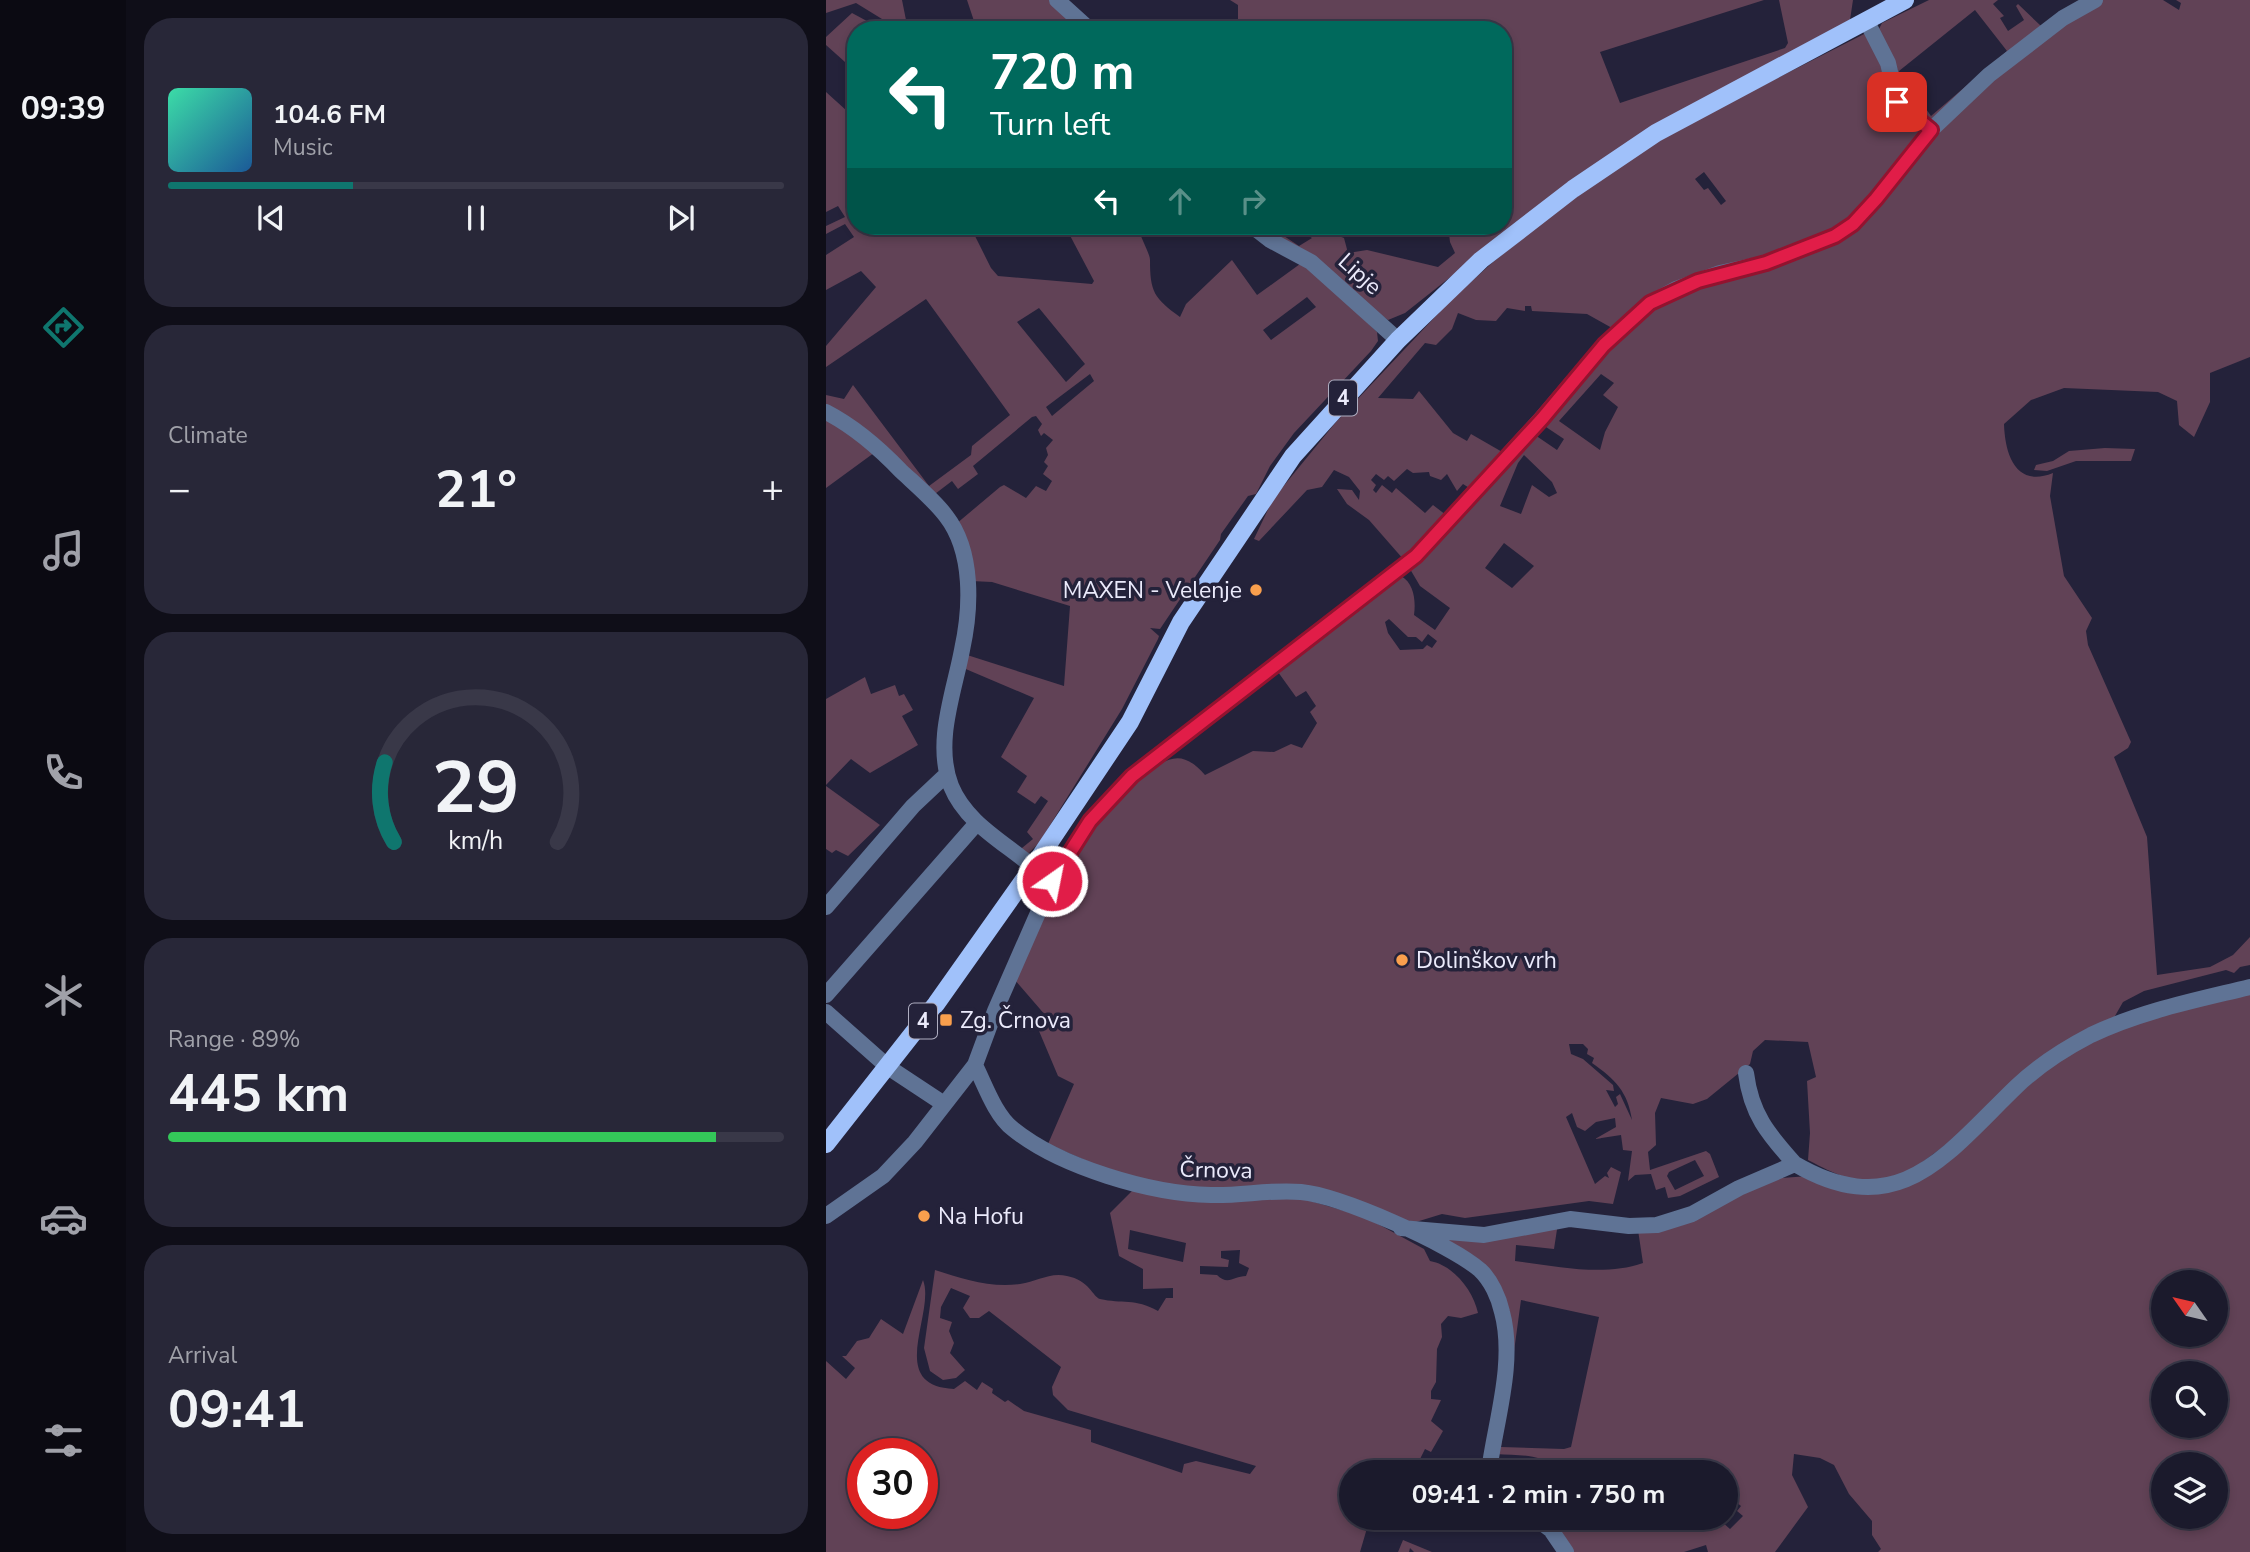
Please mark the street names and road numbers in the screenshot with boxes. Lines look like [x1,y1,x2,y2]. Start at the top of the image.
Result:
street label: Lipje [1331,246,1389,302]
road number: 4 [1329,380,1357,416]
road number: 4 [909,1004,937,1038]
street label: Črnova [1179,1154,1253,1186]

